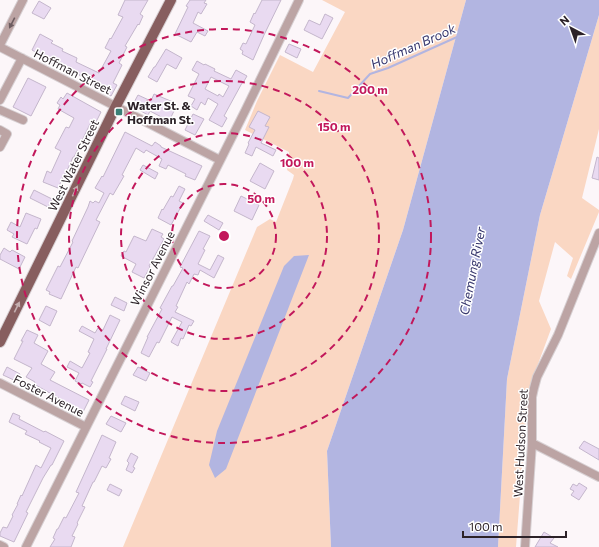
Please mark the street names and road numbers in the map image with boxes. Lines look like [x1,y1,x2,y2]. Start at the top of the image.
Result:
street label: Hoffman Street [32,45,114,97]
street label: West Water Street [45,117,101,213]
street label: Winsor Avenue [127,228,177,308]
street label: Foster Avenue [11,371,87,419]
street label: West Hudson Street [510,388,530,498]

